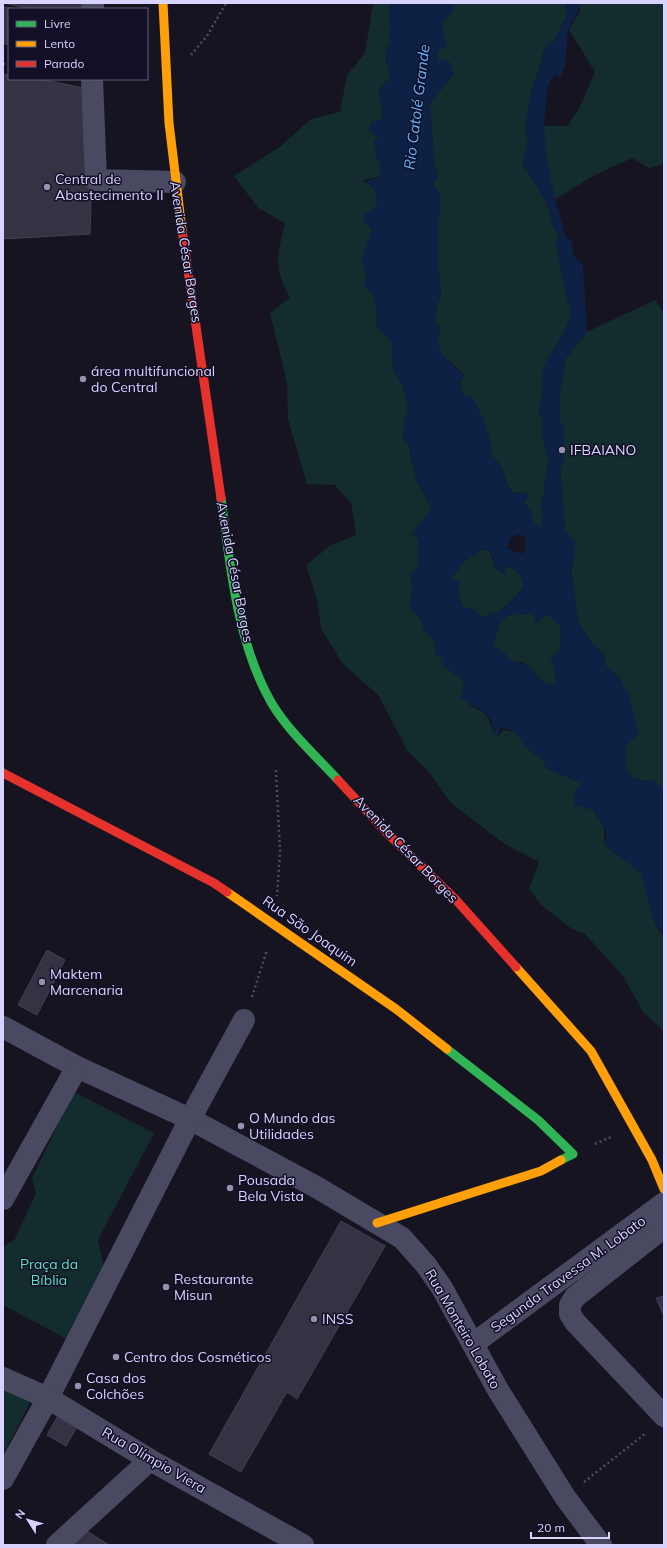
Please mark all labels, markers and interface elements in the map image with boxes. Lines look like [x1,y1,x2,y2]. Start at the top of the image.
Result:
legend [8,8,148,80]
text: Livre [44,16,71,31]
text: Lento [44,36,75,51]
water label: Rio Catolé Grande [399,43,434,171]
text: Parado [44,56,84,71]
place label: Central de Abastecimento II [55,170,164,204]
street label: Avenida César Borges [166,180,206,324]
marker: Central de Abastecimento II [42,182,52,192]
place label: área multifuncional do Central [91,362,215,396]
marker: área multifuncional do Central [78,374,88,384]
place label: IFBAIANO [570,441,636,459]
marker: IFBAIANO [557,445,567,455]
street label: Avenida César Borges [213,500,258,644]
street label: Avenida César Borges [350,791,462,907]
street label: Rua São Joaquim [259,892,361,970]
place label: Maktem Marcenaria [50,965,123,999]
marker: Maktem Marcenaria [37,977,47,987]
place label: O Mundo das Utilidades [249,1109,336,1143]
marker: O Mundo das Utilidades [236,1121,246,1131]
place label: Pousada Bela Vista [238,1171,304,1205]
marker: Pousada Bela Vista [225,1183,235,1193]
street label: Segunda Travessa M. Lobato [487,1212,649,1336]
park label: Praça da Bíblia [20,1255,78,1289]
street label: Rua Monteiro Lobato [421,1266,505,1392]
place label: Restaurante Misun [174,1270,253,1304]
marker: Restaurante Misun [161,1282,171,1292]
place label: INSS [322,1310,354,1328]
marker: INSS [309,1314,319,1324]
place label: Centro dos Cosméticos [124,1348,271,1366]
marker: Centro dos Cosméticos [111,1352,121,1362]
place label: Casa dos Colchões [86,1369,146,1403]
marker: Casa dos Colchões [73,1381,83,1391]
street label: Rua Olímpio Viera [99,1423,209,1497]
north arrow [8,1500,48,1540]
text: N [12,1506,28,1522]
scale bar [531,1514,609,1540]
text: 20 m [537,1520,565,1535]

